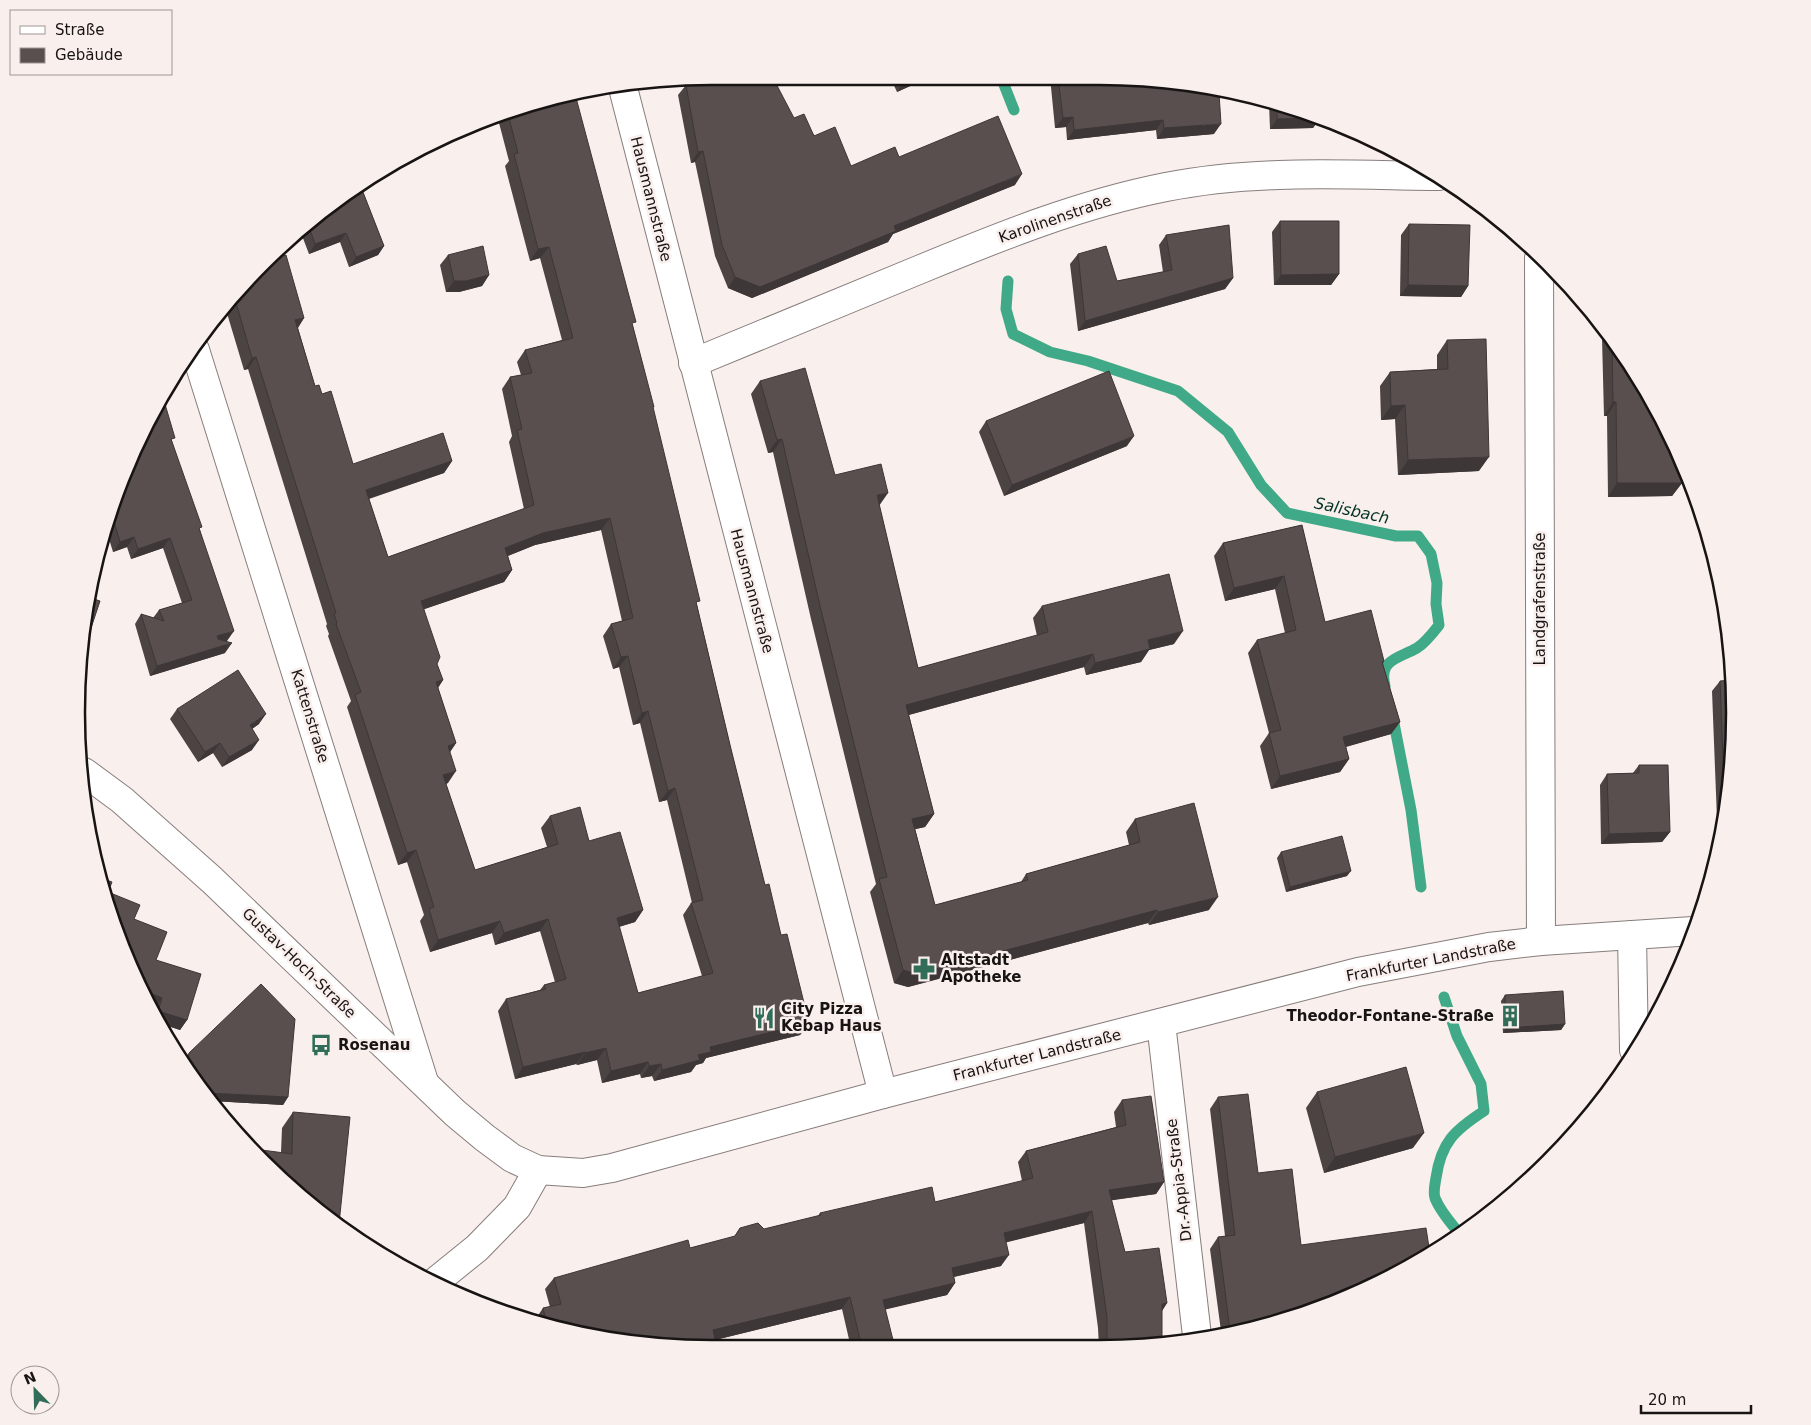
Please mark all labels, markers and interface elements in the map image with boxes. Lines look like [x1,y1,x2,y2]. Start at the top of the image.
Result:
legend [10,10,172,75]
text: Straße [55,21,104,39]
text: Gebäude [55,46,123,64]
street label: Hausmannstraße [627,135,675,263]
street label: Karolinenstraße [996,191,1114,247]
water label: Salisbach [1313,493,1391,528]
street label: Hausmannstraße [727,527,777,655]
street label: Landgrafenstraße [1531,532,1549,666]
street label: Kattenstraße [287,667,333,765]
street label: Gustav-Hoch-Straße [238,904,360,1022]
street label: Frankfurter Landstraße [1345,935,1517,985]
place label: Altstadt Apotheke [941,951,1021,986]
pharmacy icon: Altstadt Apotheke [911,956,937,982]
place label: City Pizza Kebap Haus [781,1000,882,1035]
building icon: Theodor-Fontane-Straße [1497,1003,1523,1029]
restaurant icon: City Pizza Kebap Haus [751,1005,777,1031]
place label: Theodor-Fontane-Straße [1286,1007,1494,1025]
street label: Frankfurter Landstraße [951,1025,1123,1085]
bus stop icon: Rosenau [308,1032,334,1058]
place label: Rosenau [338,1036,410,1054]
street label: Dr.-Appia-Straße [1163,1118,1195,1242]
north arrow [10,1365,60,1415]
text: N [21,1368,38,1388]
scale bar [1641,1382,1751,1414]
text: 20 m [1648,1391,1686,1409]

